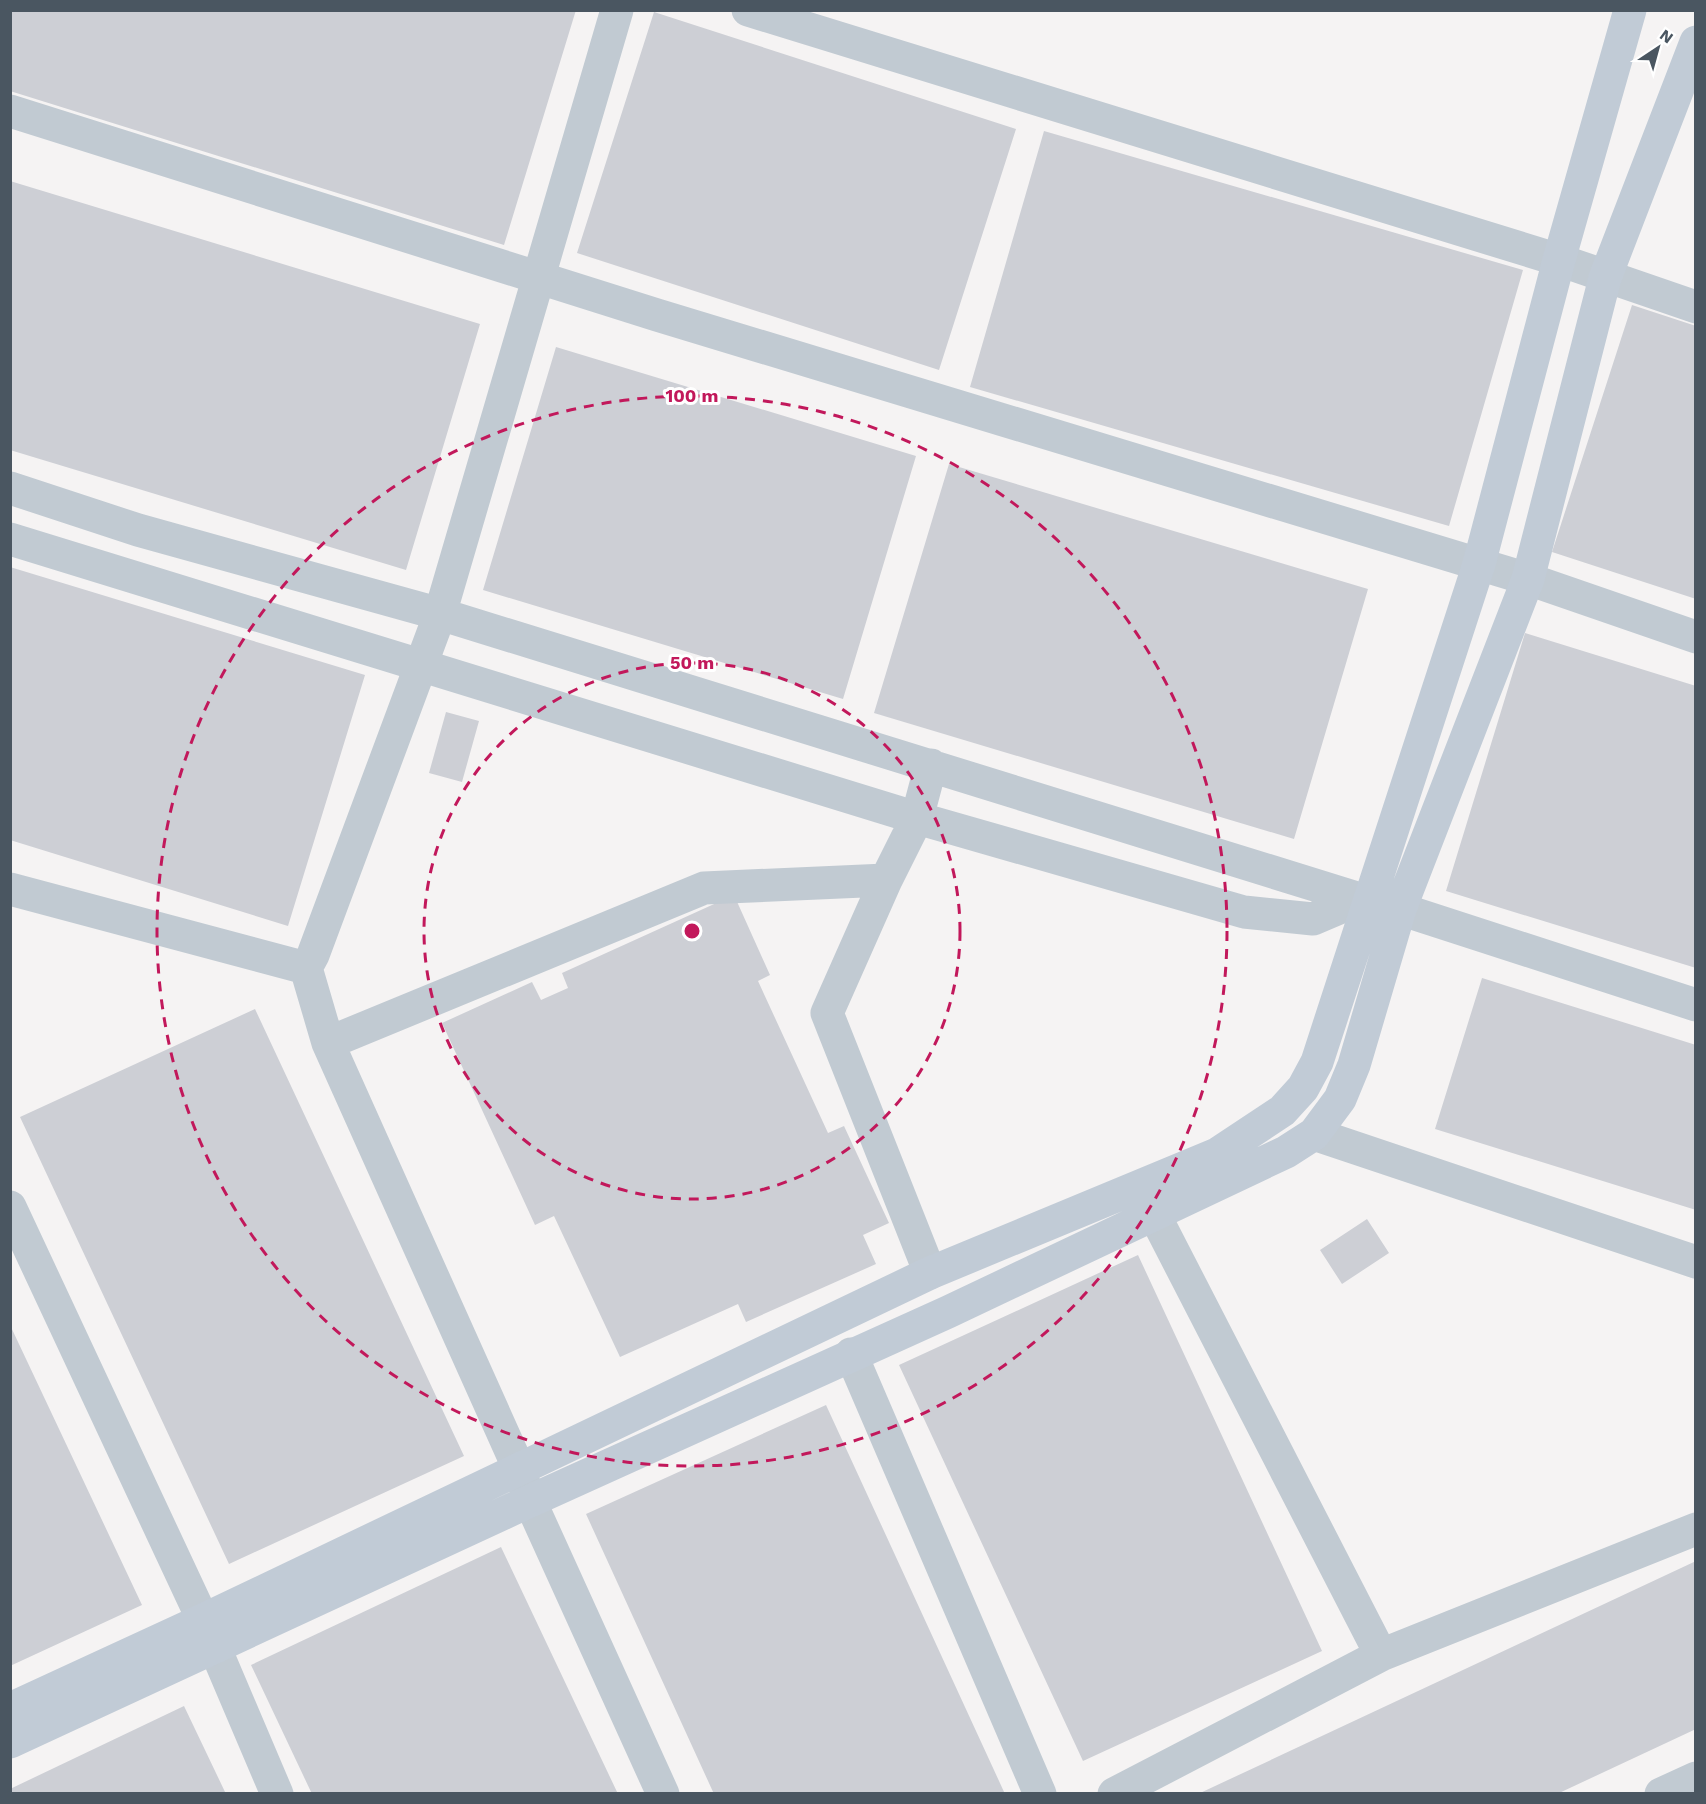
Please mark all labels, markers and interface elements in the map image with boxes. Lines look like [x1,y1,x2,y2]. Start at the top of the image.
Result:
north arrow [1628,18,1688,78]
text: N [1656,25,1677,47]
text: 100 m [665,385,719,406]
text: 50 m [670,652,714,673]
centre of rings [682,921,702,941]

